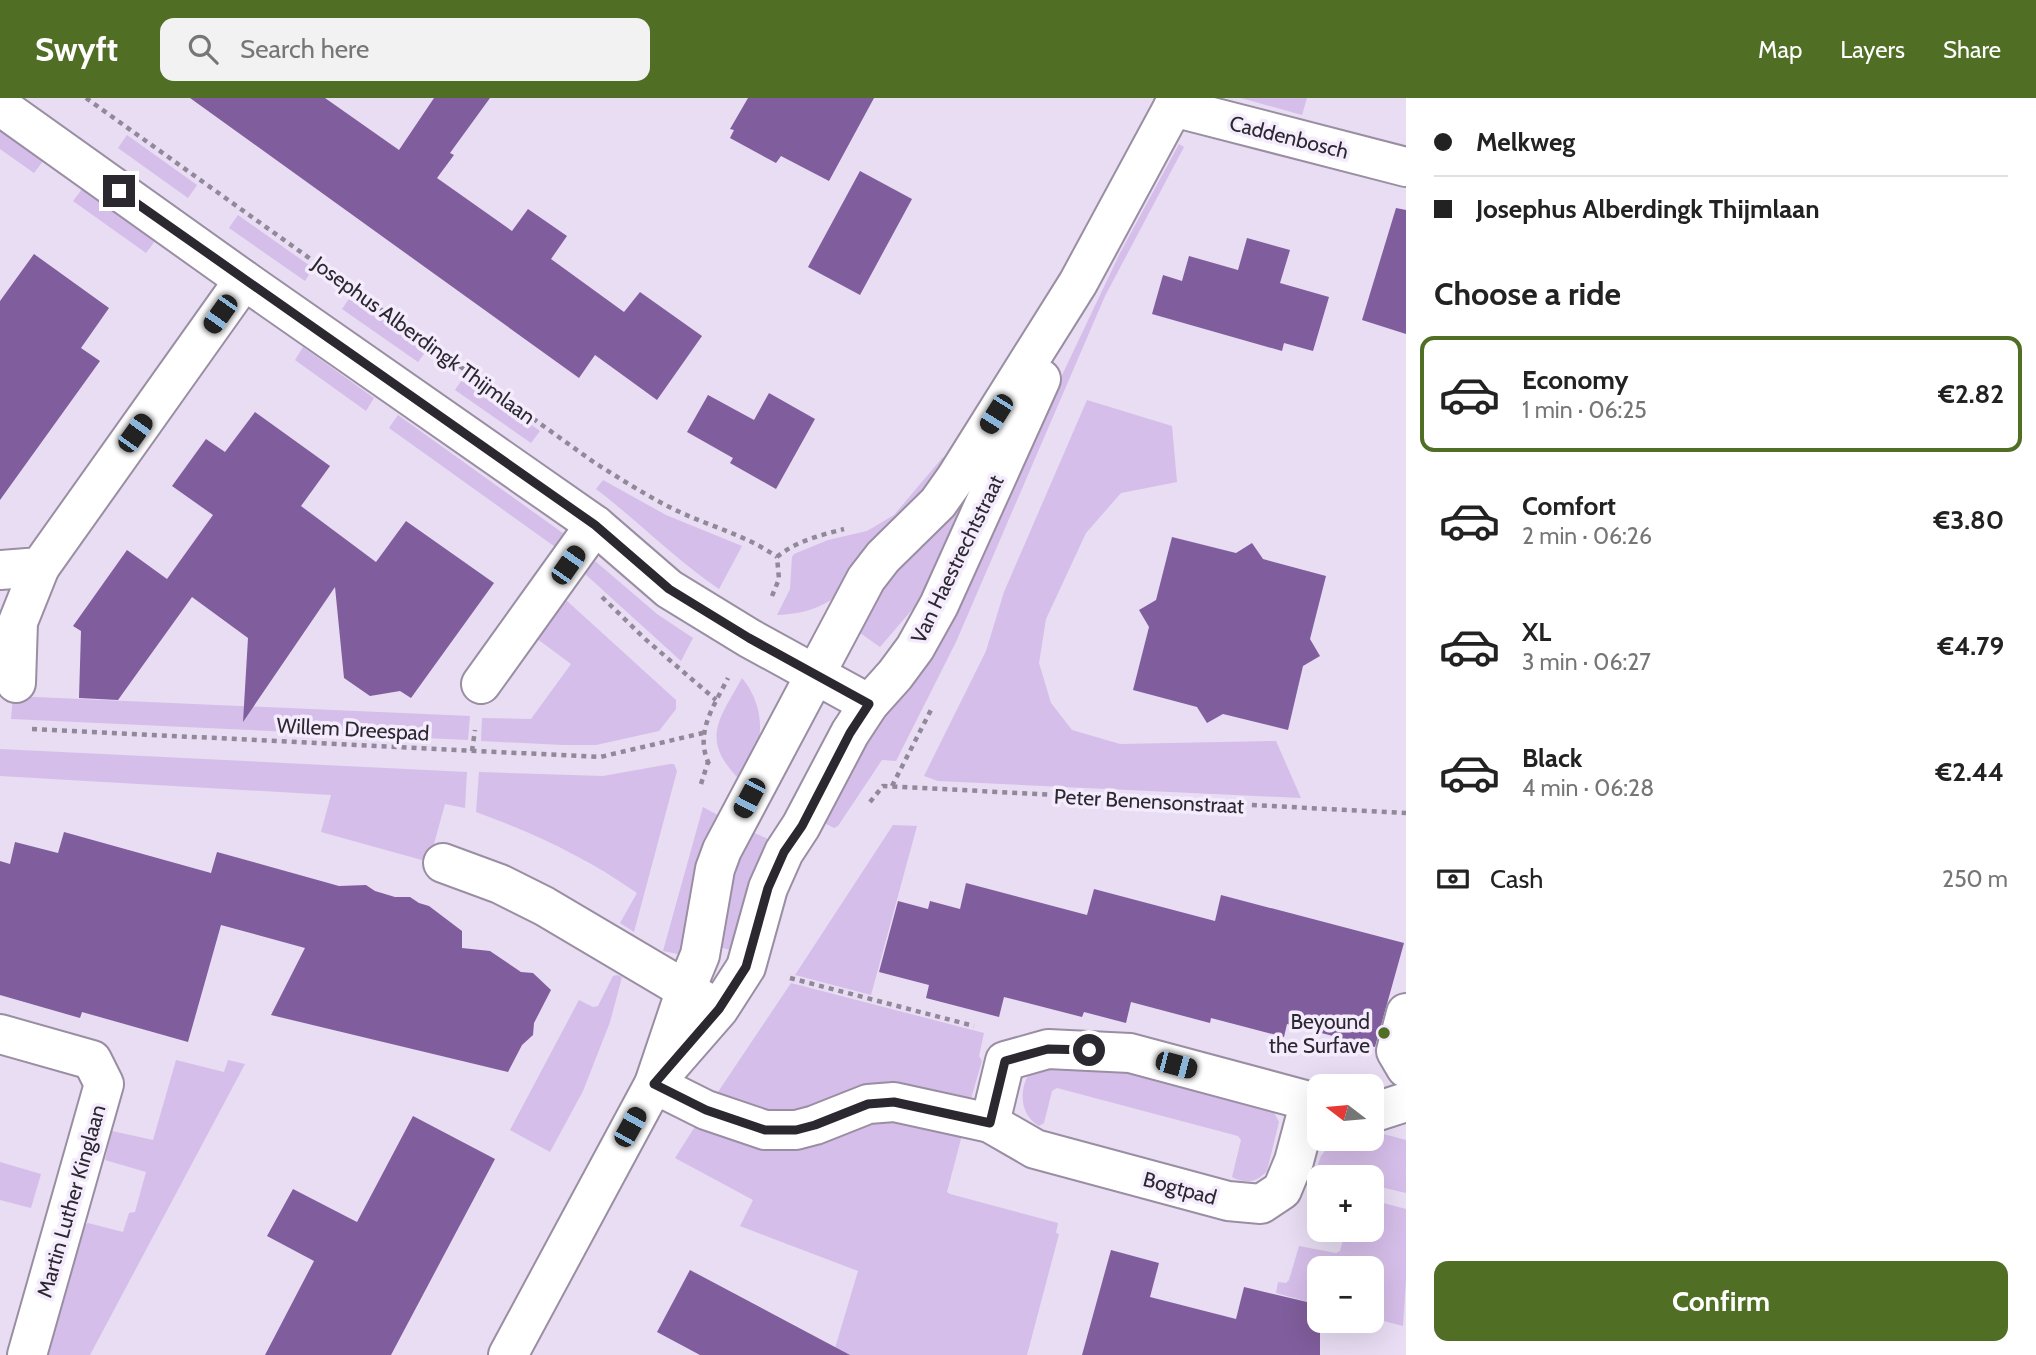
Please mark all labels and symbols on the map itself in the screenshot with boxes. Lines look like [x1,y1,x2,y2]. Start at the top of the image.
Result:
street label: Caddenbosch [1227,110,1351,164]
route end [103,175,135,207]
street label: Josephus Alberdingk Thijmlaan [306,250,540,430]
car [200,291,241,337]
car [976,391,1017,437]
car [115,410,156,456]
street label: Van Haestrechtstraat [905,471,1009,647]
car [548,542,589,588]
street label: Willem Dreespad [276,713,430,745]
car [730,775,769,821]
street label: Peter Benensonstraat [1053,784,1245,818]
place label: Beyound the Surfave [1269,1009,1370,1058]
marker: Beyound the Surfave [1376,1025,1392,1041]
route start [1073,1034,1105,1066]
car [1153,1049,1200,1081]
north arrow [1307,1074,1384,1152]
street label: Martin Luther Kinglaan [31,1102,111,1300]
car [611,1104,650,1150]
street label: Bogtpad [1141,1166,1219,1210]

